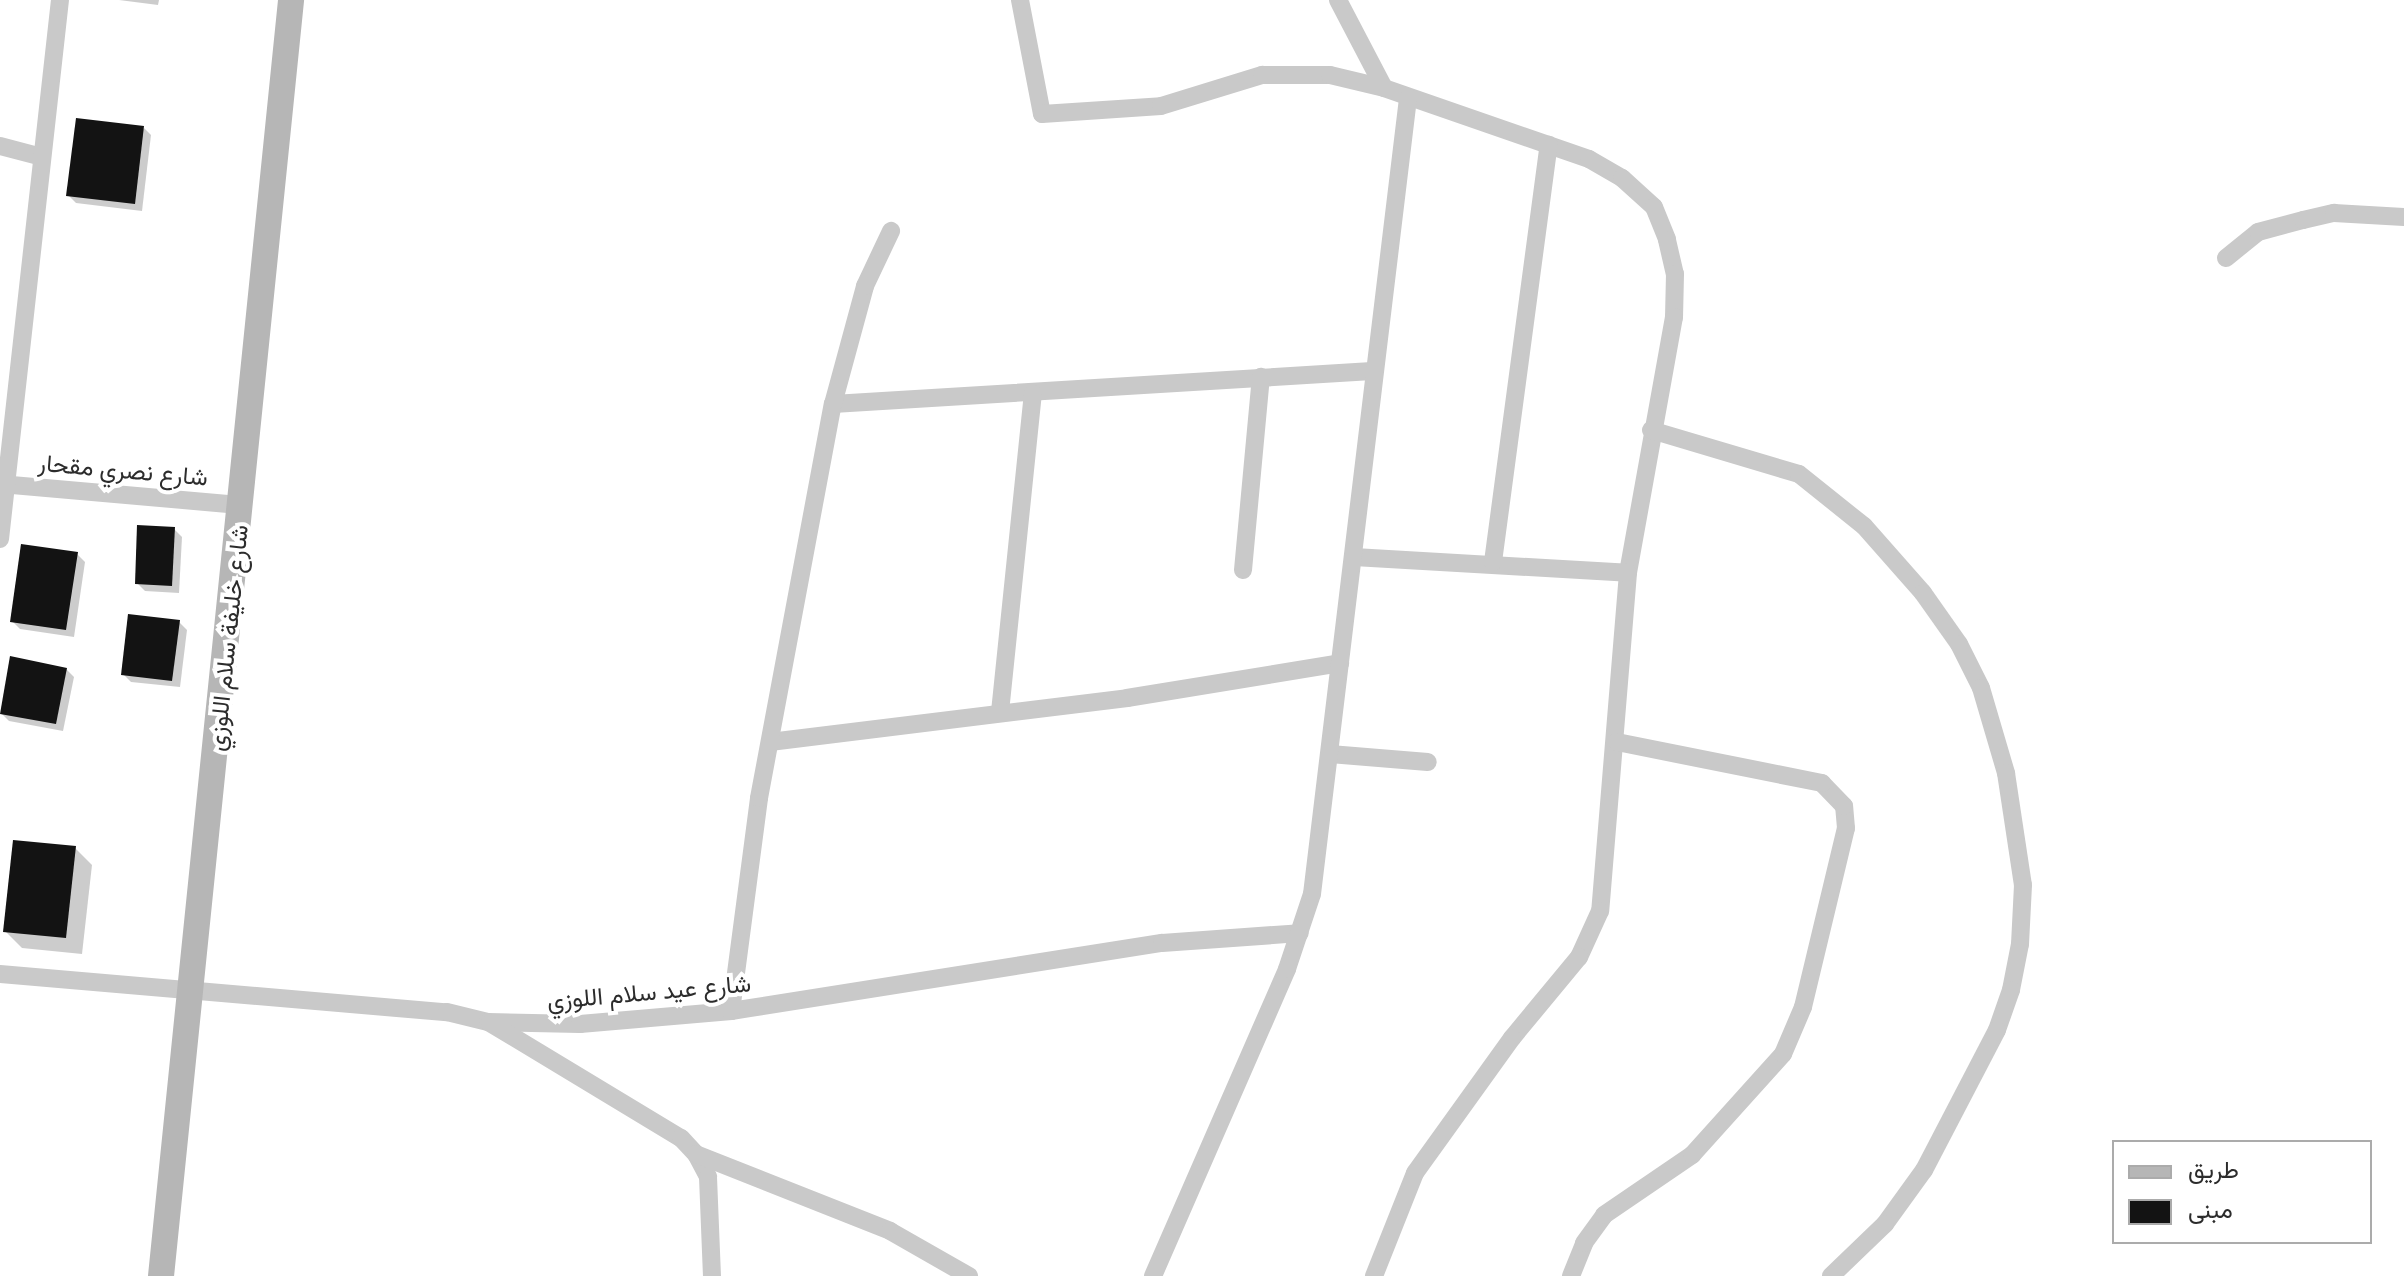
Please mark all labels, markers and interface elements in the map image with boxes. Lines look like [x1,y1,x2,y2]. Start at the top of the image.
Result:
street label: شارع نصري مقحار [37,448,209,492]
street label: شارع خليفة سلام اللوزي [202,523,254,753]
street label: شارع عيد سلام اللوزي [546,969,752,1015]
legend [2112,1140,2372,1244]
text: طريق [2188,1155,2239,1184]
text: مبنى [2188,1195,2233,1224]

